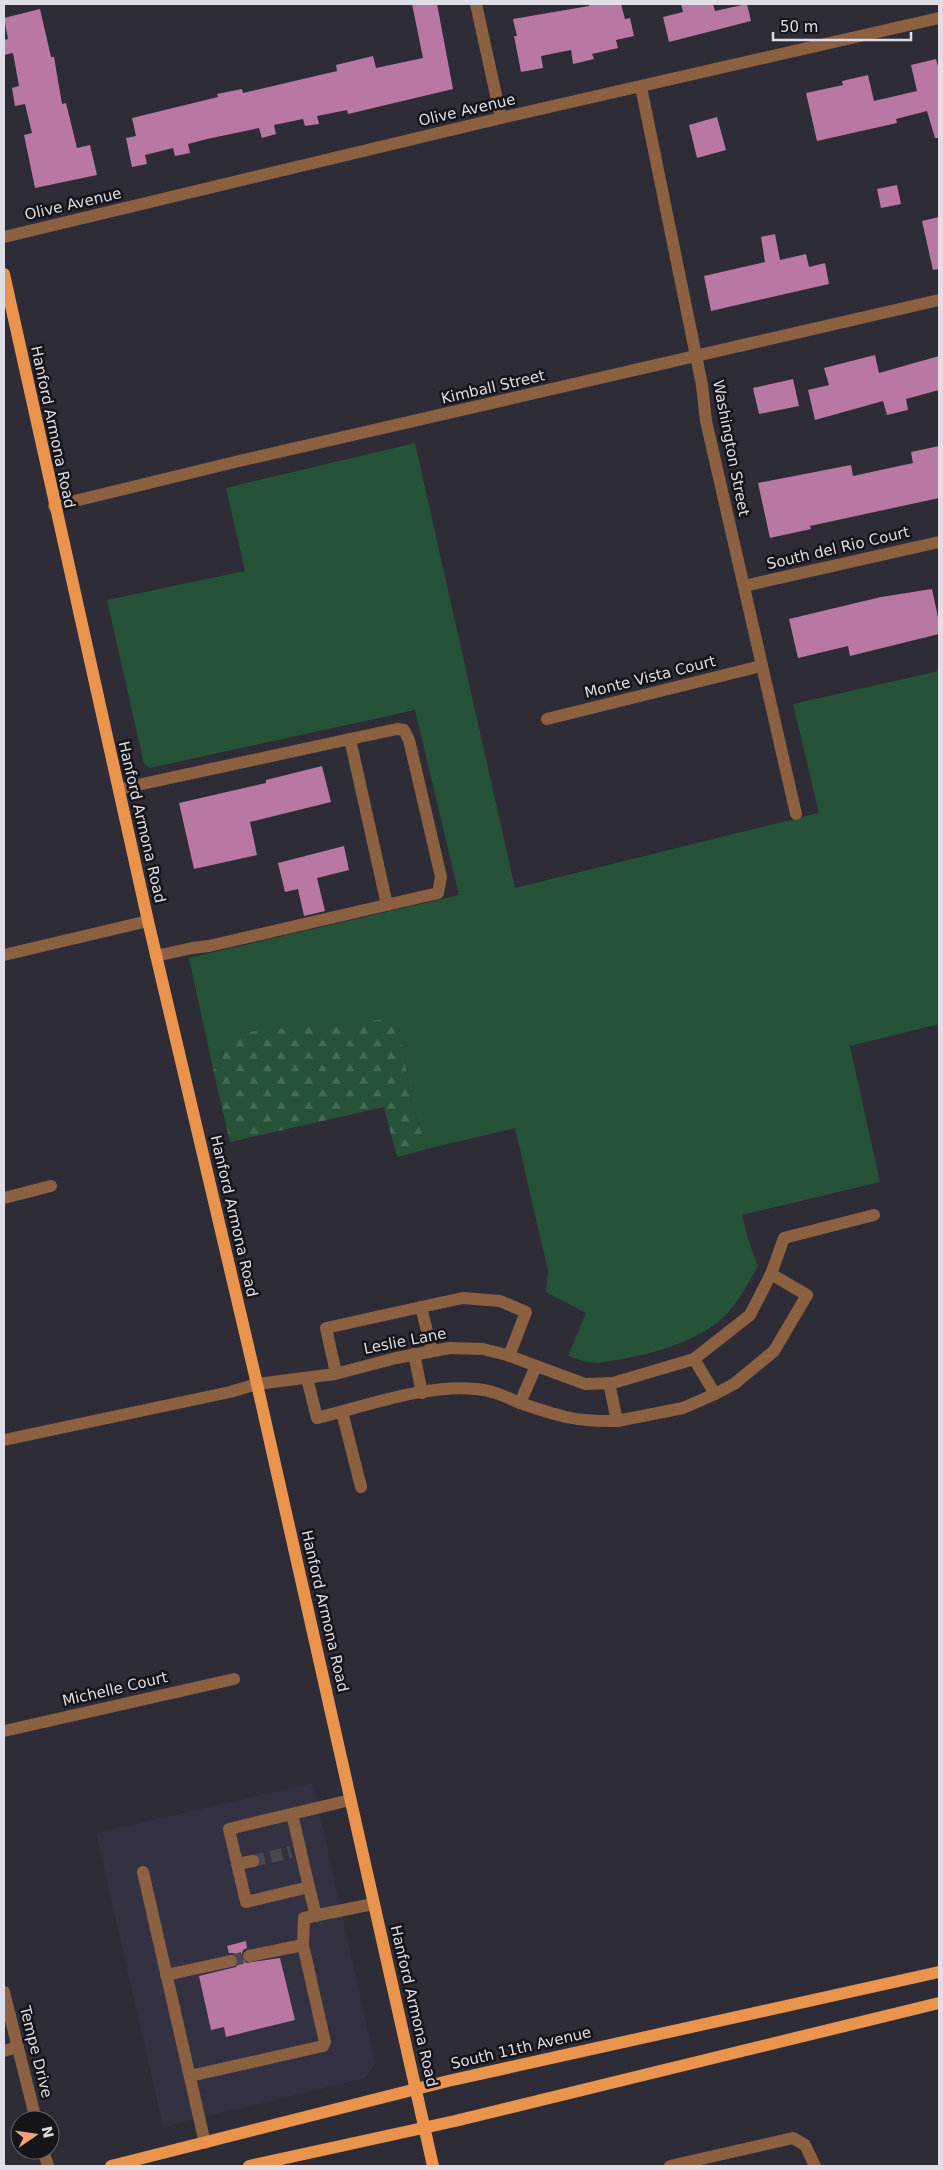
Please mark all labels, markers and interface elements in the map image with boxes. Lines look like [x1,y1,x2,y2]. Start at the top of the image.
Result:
scale bar [773,10,910,42]
text: 50 m [780,18,818,36]
street label: Olive Avenue [417,90,517,130]
street label: Olive Avenue [23,184,123,224]
street label: Hanford Armona Road [27,344,79,510]
street label: Kimball Street [439,366,547,408]
street label: Washington Street [709,378,753,518]
street label: South del Rio Court [765,523,911,573]
street label: Monte Vista Court [583,652,718,702]
street label: Hanford Armona Road [115,739,169,905]
street label: Hanford Armona Road [207,1133,261,1299]
street label: Leslie Lane [362,1324,448,1358]
street label: Hanford Armona Road [298,1528,352,1694]
street label: Michelle Court [61,1668,170,1710]
street label: Hanford Armona Road [387,1923,441,2089]
street label: Tempe Drive [16,2003,56,2100]
street label: South 11th Avenue [449,2023,593,2073]
north arrow [10,2110,60,2160]
text: N [39,2125,57,2140]

